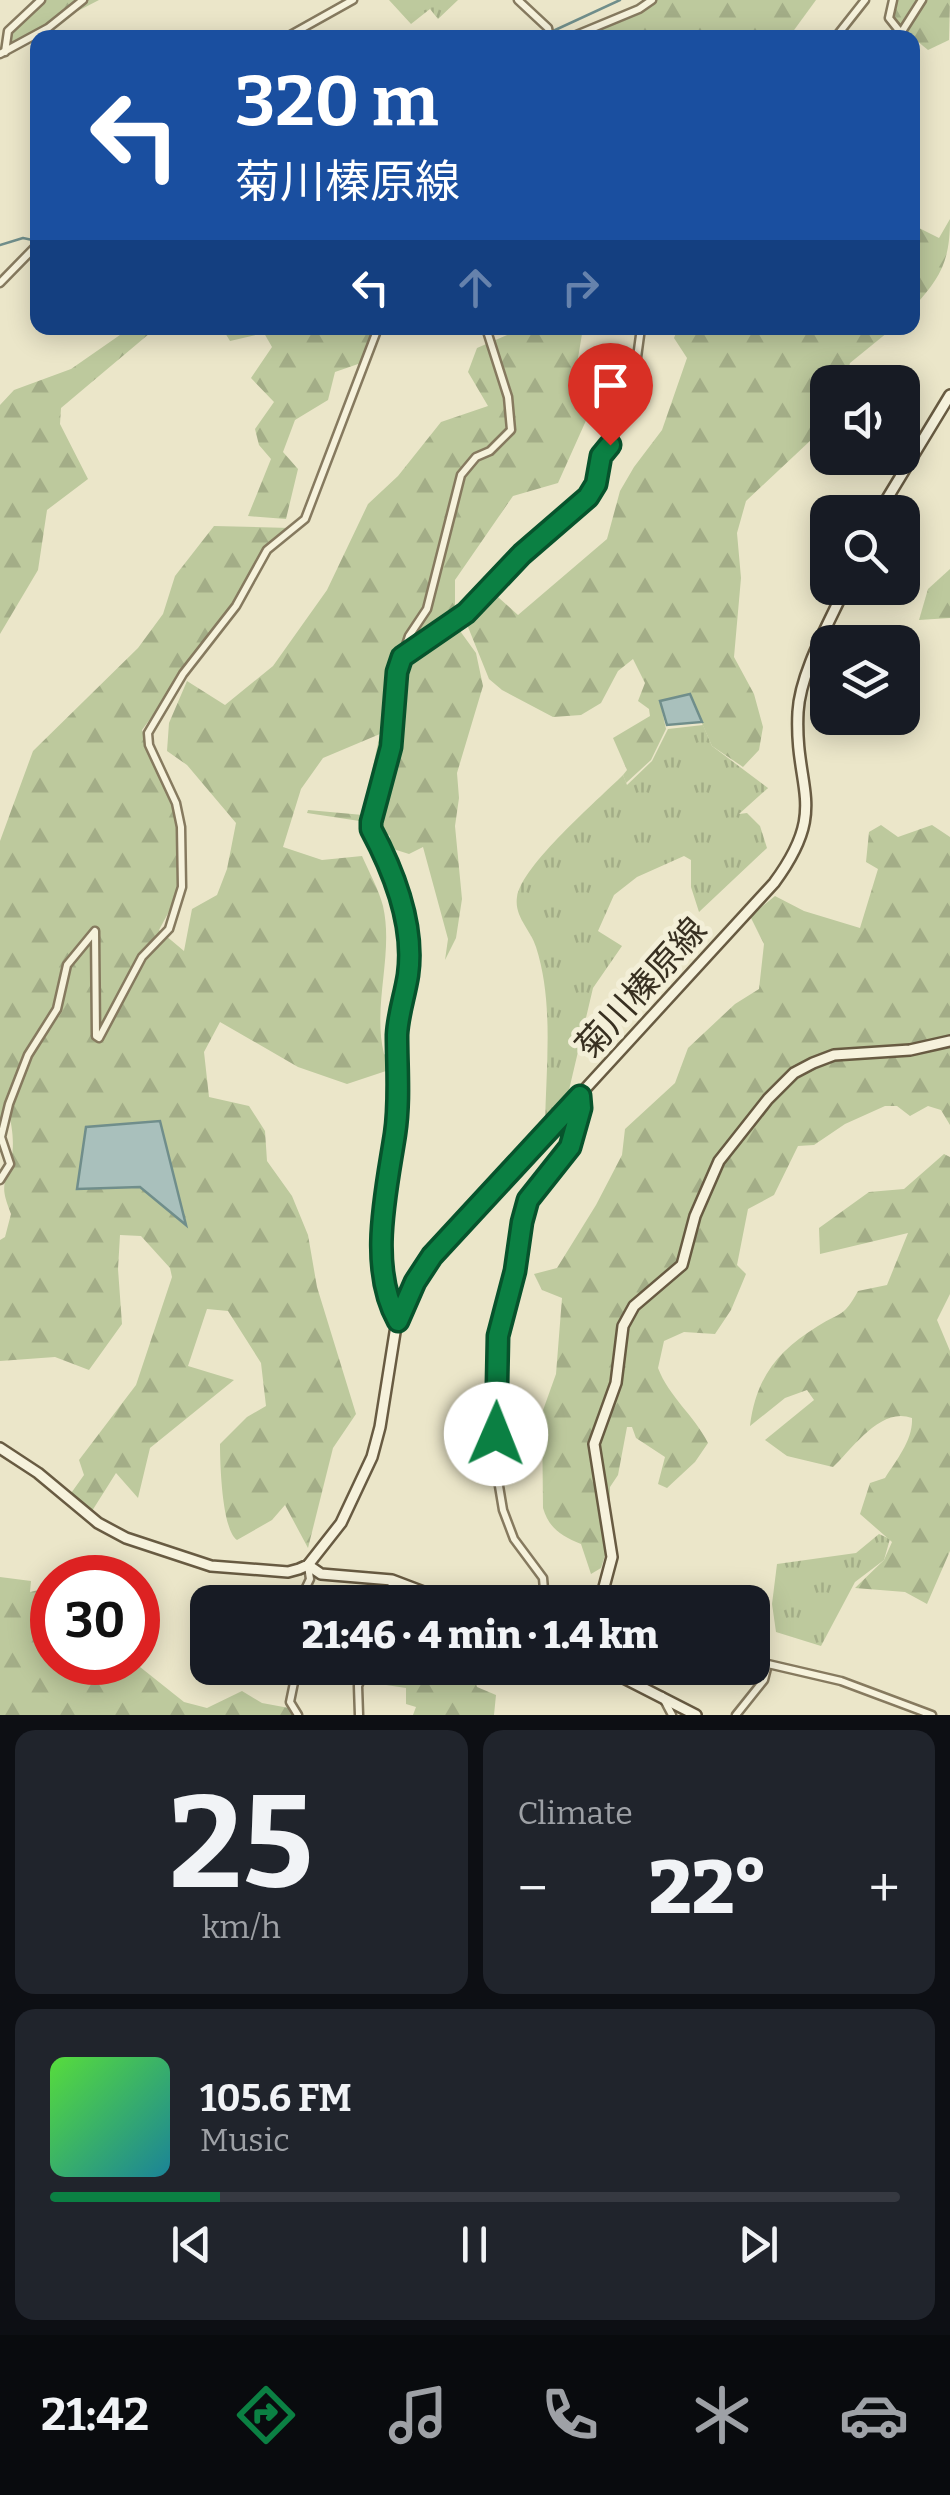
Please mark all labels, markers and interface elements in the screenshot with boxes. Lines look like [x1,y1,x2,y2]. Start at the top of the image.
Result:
text: 320 m [235,60,439,144]
icon: left [70,70,200,200]
text: 菊川榛原線 [235,155,460,209]
icon: left [343,260,398,315]
icon: ahead [448,260,503,315]
icon: right [553,260,608,315]
pin [568,343,653,446]
icon: arrive [583,358,638,413]
map controls [810,365,920,735]
button: sound [810,365,920,475]
button: search [810,495,920,605]
button: layers [810,625,920,735]
street label: 菊川榛原線 [567,909,715,1067]
position arrow [444,1382,548,1486]
speed limit sign: 30 [30,1555,160,1685]
text: 21:46 · 4 min · 1.4 km [302,1612,658,1658]
text: 25 [169,1765,313,1921]
text: Climate [518,1794,633,1832]
text: 22° [649,1843,768,1933]
text: − [518,1856,548,1922]
text: + [869,1856,900,1922]
text: km/h [202,1908,281,1946]
text: 105.6 FM [200,2075,352,2121]
text: Music [200,2121,290,2159]
icon: previous [164,2217,219,2272]
icon: pause [447,2217,502,2272]
icon: next [731,2217,786,2272]
icon: directions [231,2380,301,2450]
icon: music [383,2380,453,2450]
icon: phone [535,2380,605,2450]
icon: climate [687,2380,757,2450]
icon: car [839,2380,909,2450]
text: 21:42 [41,2388,149,2442]

